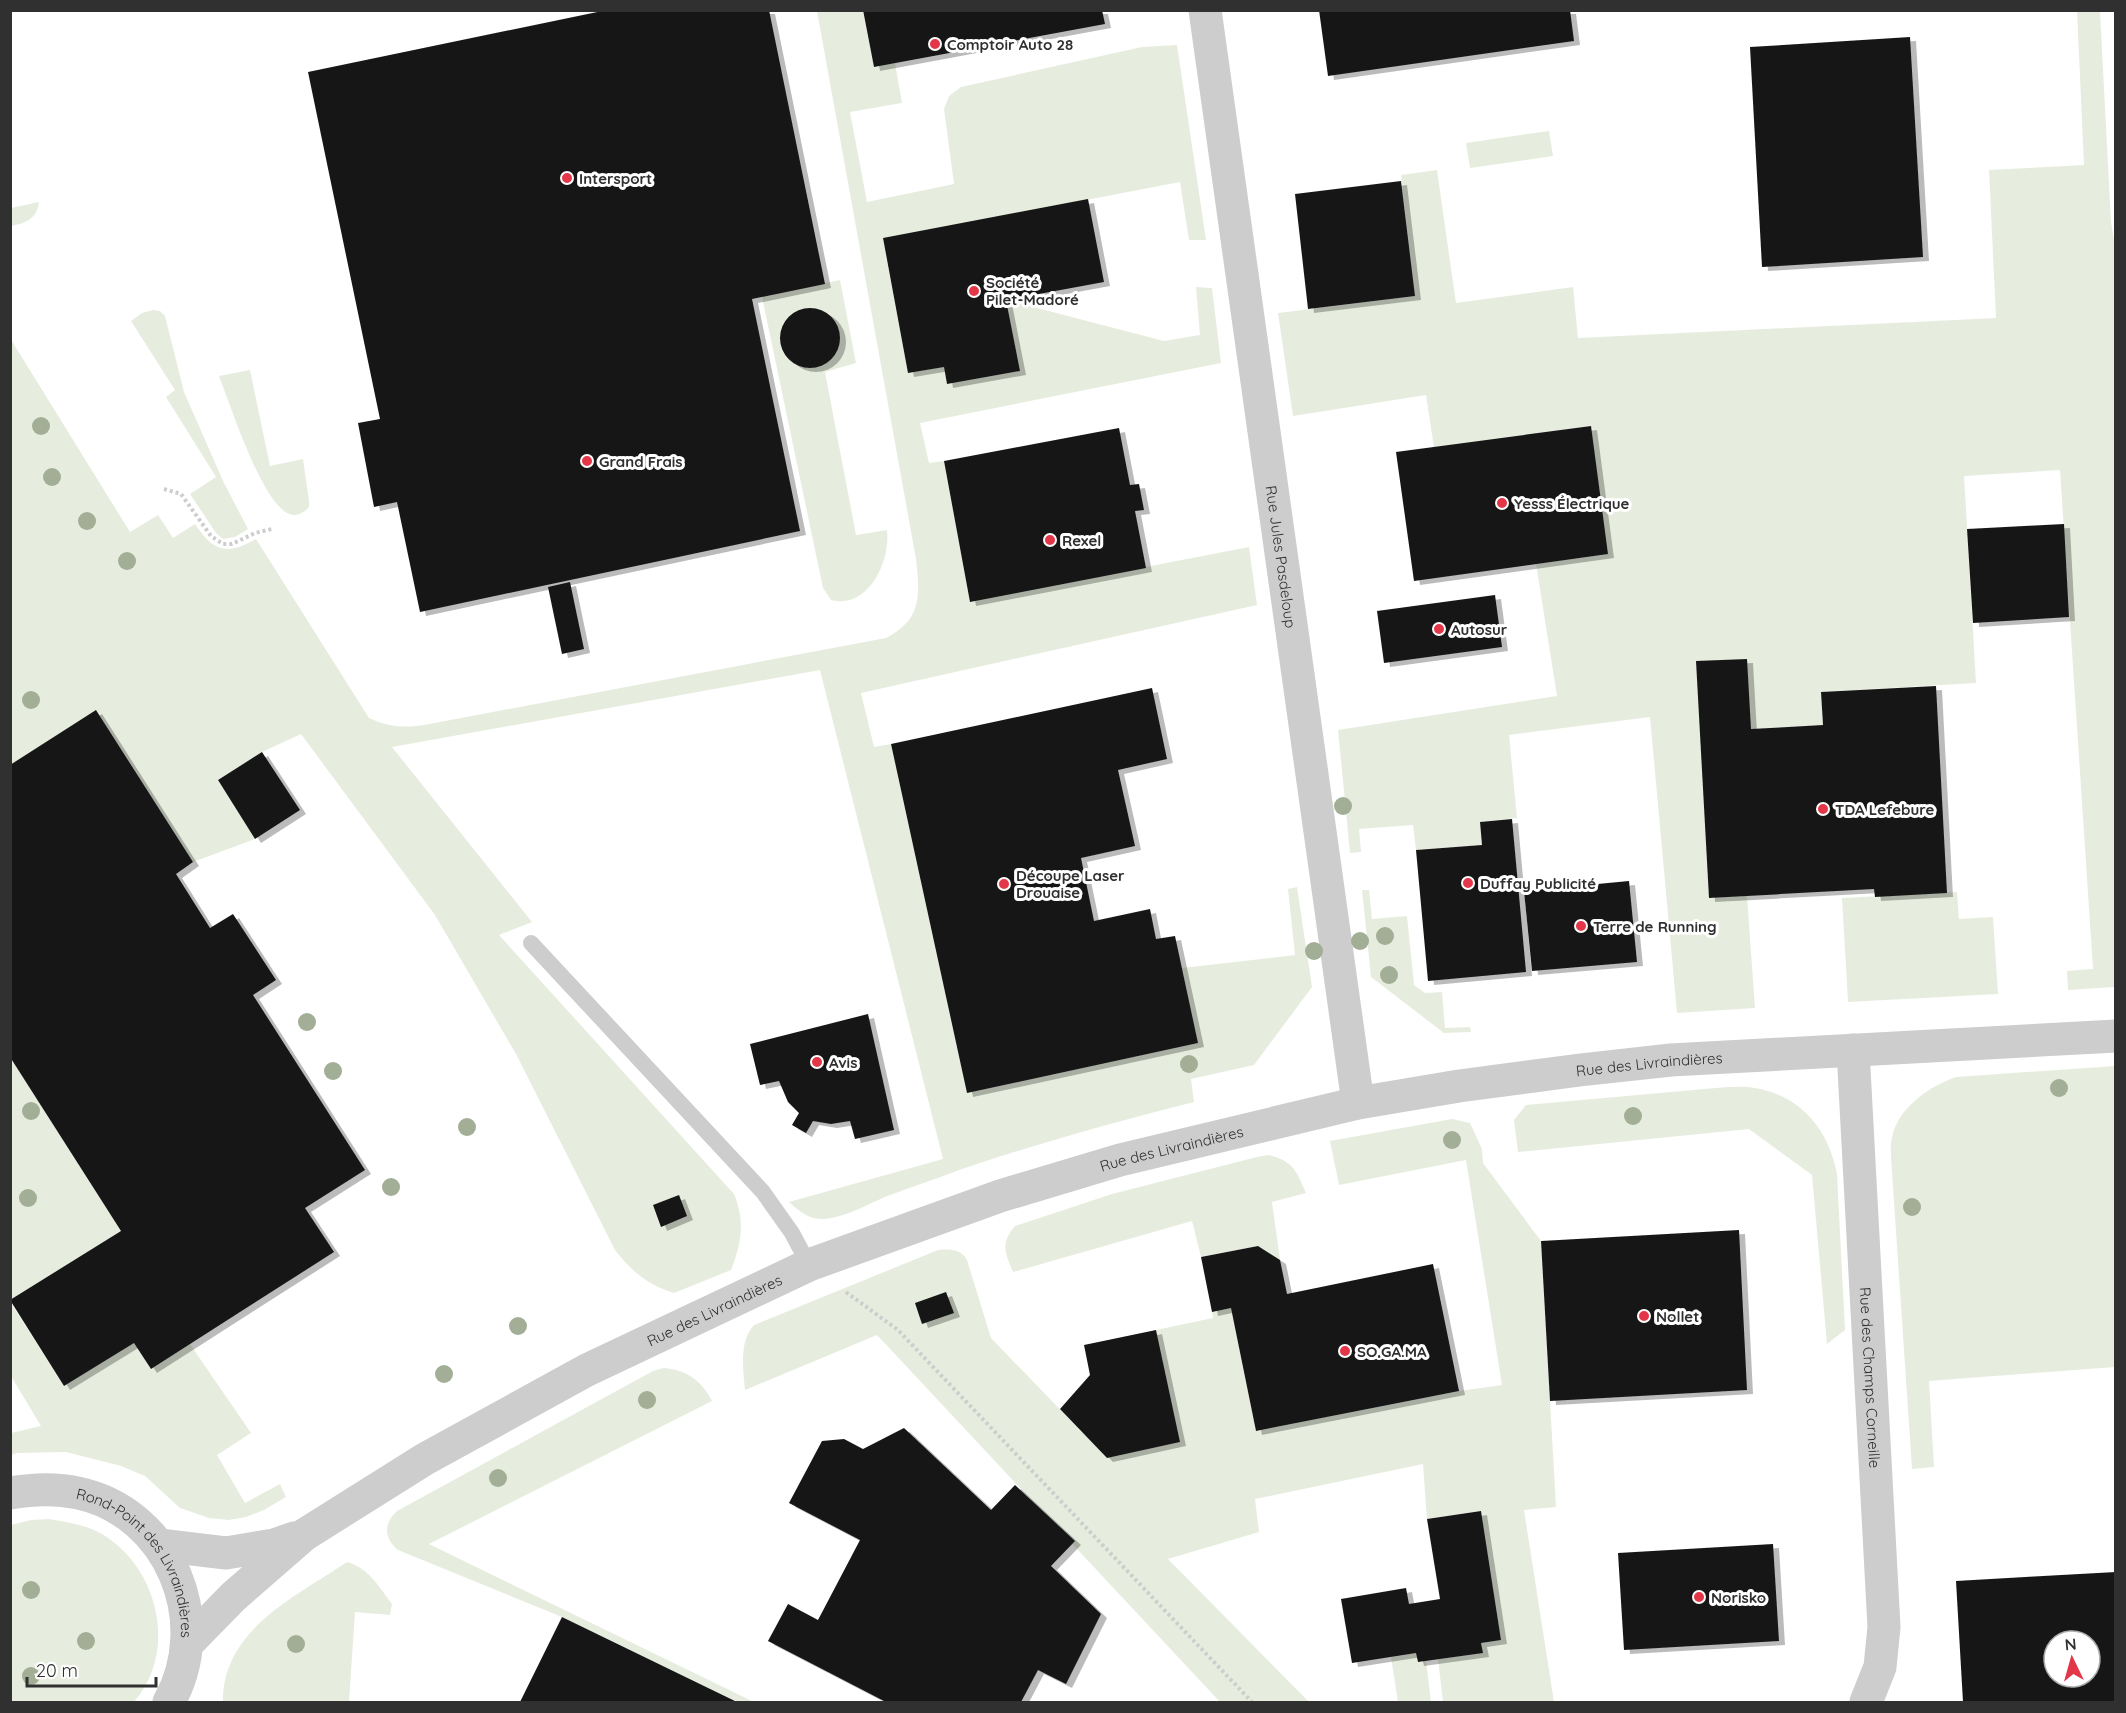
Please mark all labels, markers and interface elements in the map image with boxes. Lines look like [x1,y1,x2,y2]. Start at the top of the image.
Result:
place label: Comptoir Auto 28 [947,35,1073,54]
marker: Comptoir Auto 28 [928,37,942,51]
place label: Intersport [579,169,652,188]
marker: Intersport [560,171,574,185]
place label: Société Pilet-Madoré [986,273,1079,309]
marker: Société Pilet-Madoré [967,284,981,298]
place label: Grand Frais [599,452,683,471]
marker: Grand Frais [580,454,594,468]
street label: Rue Jules Pasdeloup [1262,484,1301,629]
place label: Yesss Électrique [1514,494,1630,513]
marker: Yesss Électrique [1495,496,1509,510]
place label: Rexel [1062,531,1101,550]
marker: Rexel [1043,533,1057,547]
place label: Autosur [1451,620,1508,639]
marker: Autosur [1432,622,1446,636]
place label: TDA Lefebure [1835,800,1934,819]
marker: TDA Lefebure [1816,802,1830,816]
place label: Découpe Laser Drouaise [1016,866,1125,902]
place label: Duffay Publicité [1480,874,1596,893]
marker: Duffay Publicité [1461,876,1475,890]
marker: Découpe Laser Drouaise [997,877,1011,891]
place label: Terre de Running [1593,917,1717,936]
marker: Terre de Running [1574,919,1588,933]
street label: Rue des Livraindières [1575,1048,1723,1080]
place label: Avis [829,1053,857,1072]
marker: Avis [810,1055,824,1069]
street label: Rue des Livraindières [1097,1121,1245,1175]
street label: Rue des Livraindières [644,1270,785,1350]
street label: Rue des Champs Corneille [1856,1286,1885,1469]
place label: Nollet [1656,1307,1699,1326]
marker: Nollet [1637,1309,1651,1323]
place label: SO.GA.MA [1357,1342,1427,1361]
marker: SO.GA.MA [1338,1344,1352,1358]
street label: Rond-Point des Livraindières [75,1483,196,1638]
place label: Norisko [1711,1588,1766,1607]
marker: Norisko [1692,1590,1706,1604]
north arrow [2042,1629,2102,1689]
text: N [2064,1634,2077,1655]
scale bar [27,1650,156,1688]
text: 20 m [36,1659,78,1682]

